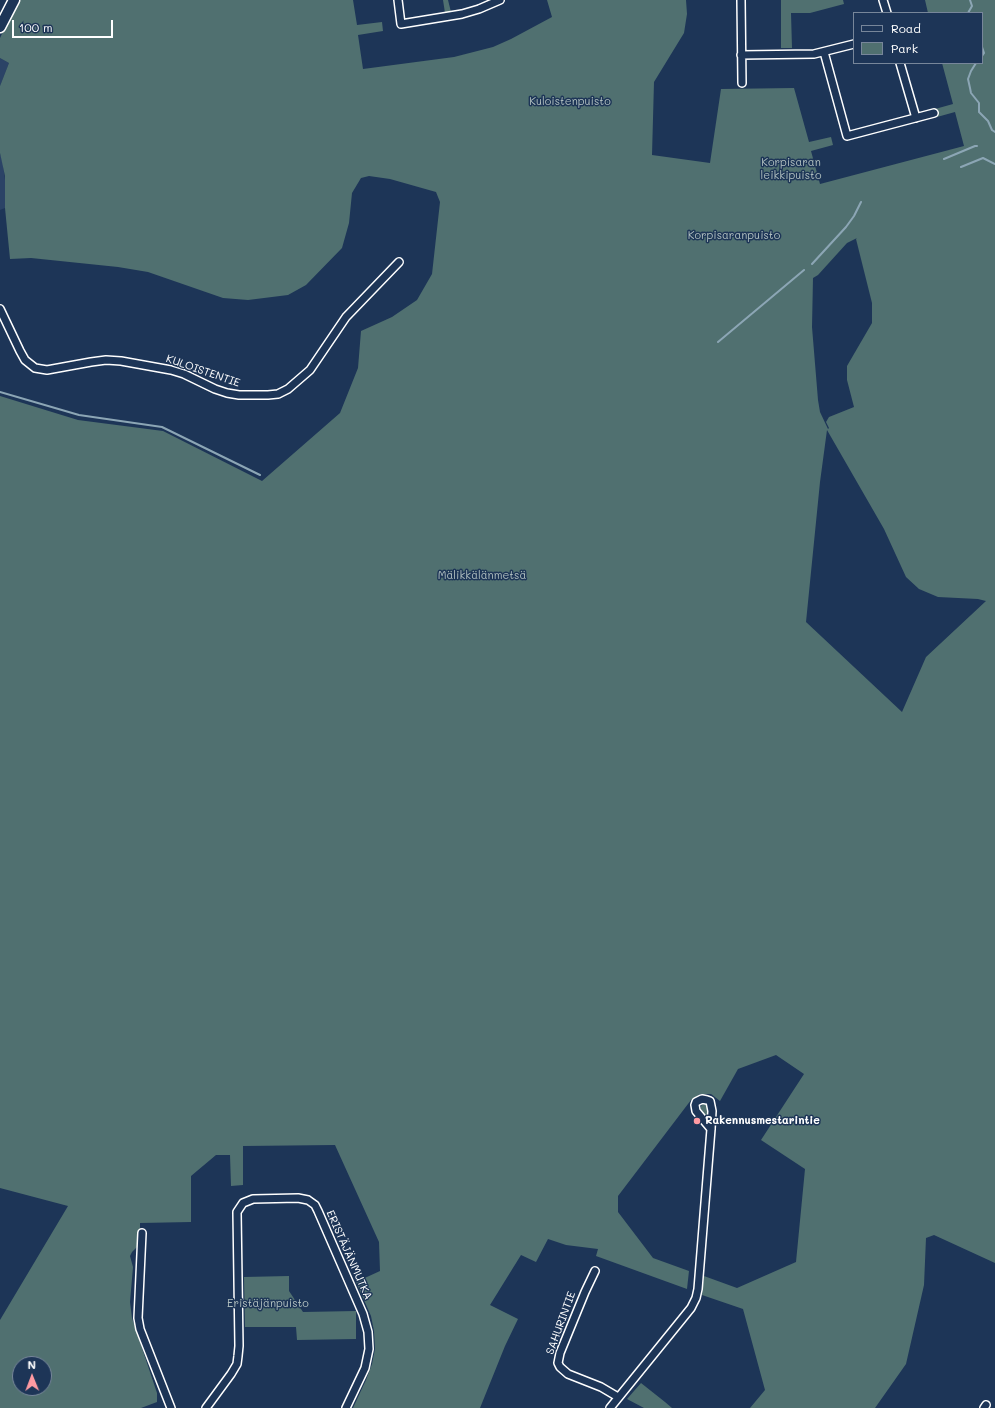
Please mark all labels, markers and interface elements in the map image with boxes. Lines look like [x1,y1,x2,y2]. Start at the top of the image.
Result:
scale bar [14,12,115,38]
legend [853,12,983,64]
text: 100 m [19,19,53,35]
text: Road [891,20,921,36]
text: Park [891,40,918,56]
park label: Kuloistenpuisto [529,95,611,109]
park label: Korpisaran leikkipuisto [761,156,821,182]
park label: Korpisaranpuisto [688,229,780,243]
street label: KULOISTENTIE [164,352,242,390]
park label: Mälikkälänmetsä [438,569,526,583]
place label: Rakennusmestarintie [705,1114,820,1128]
marker: Rakennusmestarintie [692,1116,702,1126]
street label: ERISTÄJÄNMUTKA [323,1208,375,1302]
street label: SAHURINTIE [543,1290,579,1356]
park label: Eristäjänpuisto [227,1297,309,1311]
north arrow [12,1356,52,1396]
text: N [27,1357,36,1372]

